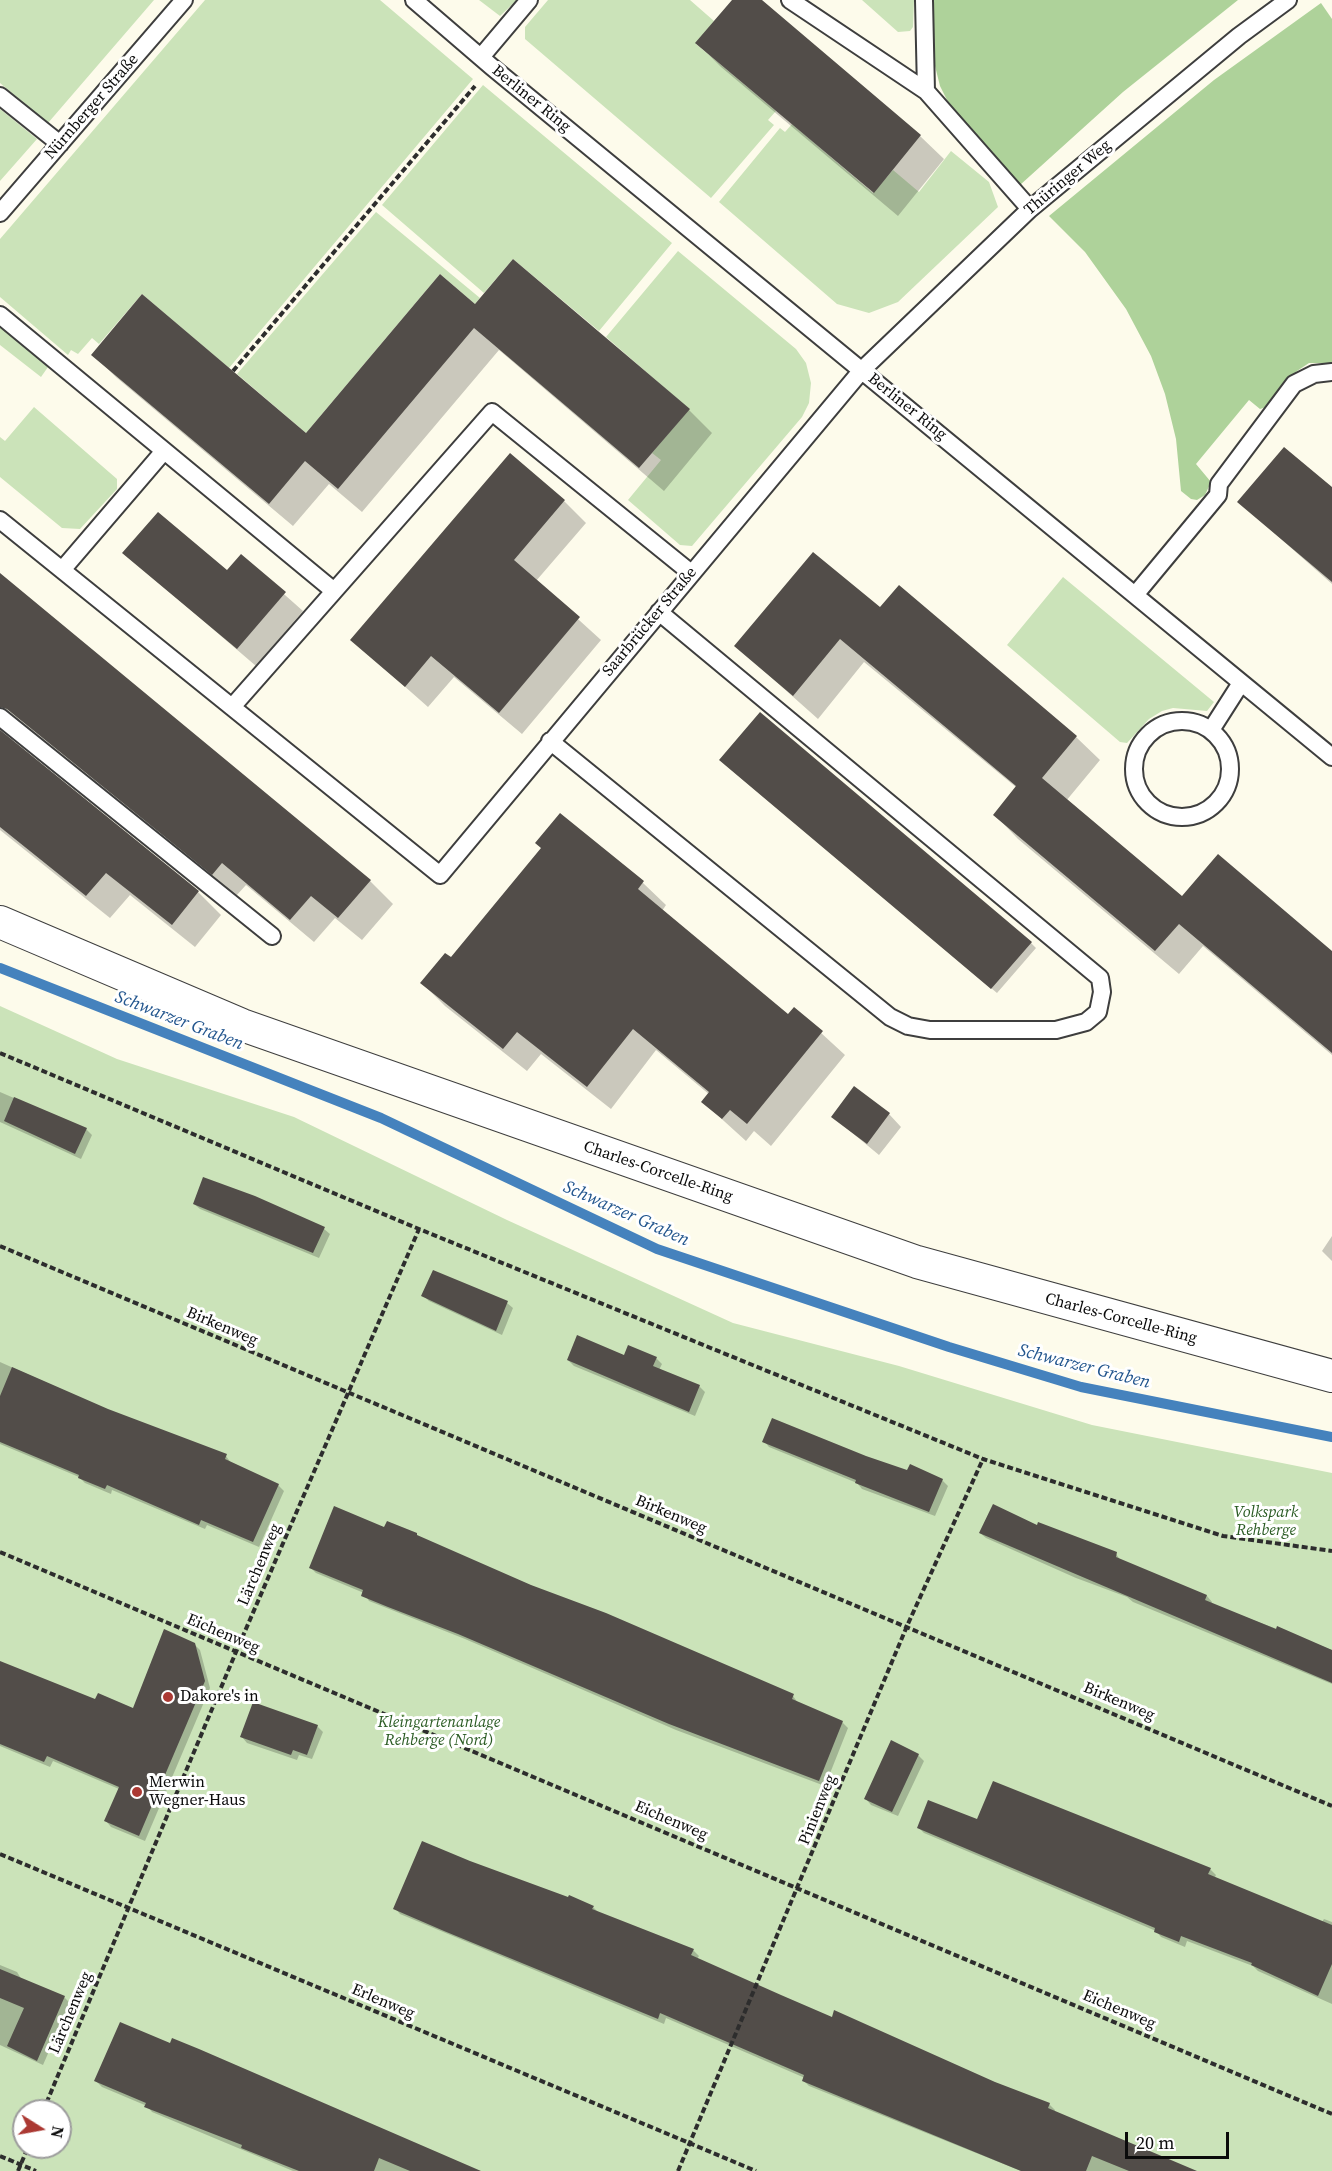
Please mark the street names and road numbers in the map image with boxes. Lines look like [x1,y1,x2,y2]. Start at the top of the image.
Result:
street label: Nürnberger Straße [41,50,143,164]
street label: Berliner Ring [488,61,574,137]
street label: Thüringer Weg [1021,136,1115,220]
street label: Berliner Ring [864,369,950,445]
street label: Saarbrücker Straße [599,564,701,680]
street label: Charles-Corcelle-Ring [581,1137,735,1207]
street label: Charles-Corcelle-Ring [1043,1289,1199,1349]
street label: Birkenweg [183,1303,261,1351]
street label: Birkenweg [632,1491,710,1539]
street label: Lärchenweg [234,1521,286,1609]
street label: Eichenweg [184,1610,262,1658]
street label: Birkenweg [1080,1678,1158,1726]
street label: Pinienweg [795,1772,841,1848]
street label: Eichenweg [632,1797,710,1845]
street label: Lärchenweg [45,1969,97,2057]
street label: Erlenweg [349,1980,417,2024]
street label: Eichenweg [1080,1986,1158,2034]

